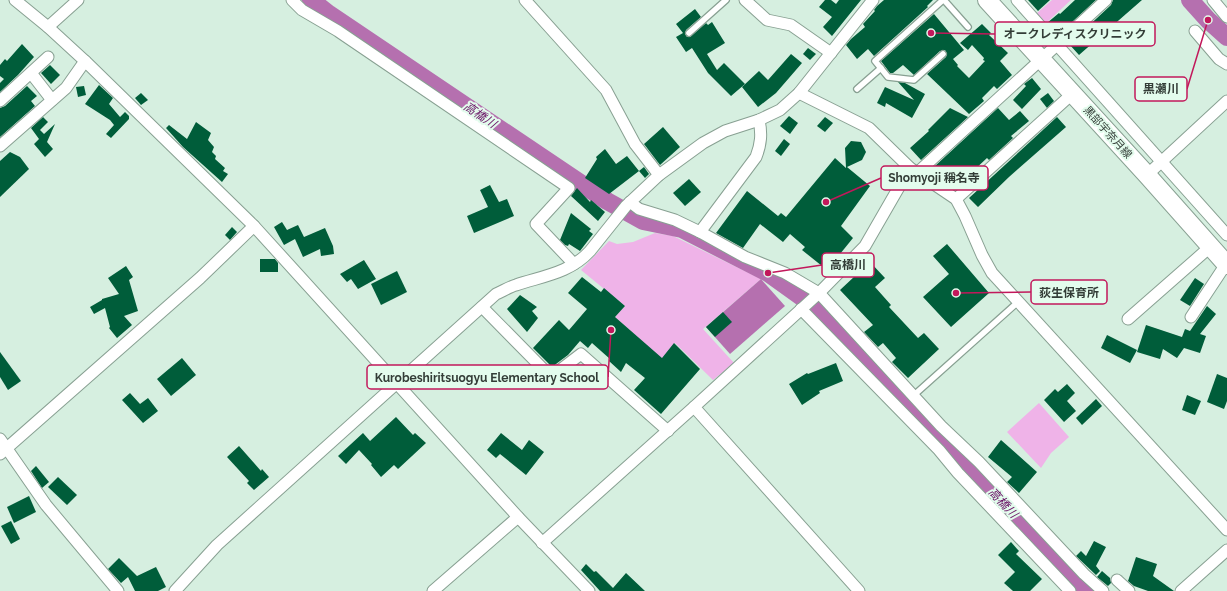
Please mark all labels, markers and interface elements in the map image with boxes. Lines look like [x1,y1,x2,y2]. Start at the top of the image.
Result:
callout: オークレディスクリニック [995,22,1155,46]
text: オークレディスクリニック [1003,27,1147,41]
callout: 黒瀬川 [1135,77,1187,101]
text: 黒瀬川 [1143,82,1179,96]
water label: 高橋川 [461,99,500,132]
street label: 黒部宇奈月線 [1081,103,1135,161]
callout: Shomyoji 稱名寺 [881,166,988,190]
text: Shomyoji 稱名寺 [888,171,980,185]
callout: 高橋川 [822,253,874,277]
text: 高橋川 [830,258,866,272]
callout: 荻生保育所 [1031,280,1107,304]
text: 荻生保育所 [1039,286,1099,300]
callout: Kurobeshiritsuogyu Elementary School [367,365,608,389]
text: Kurobeshiritsuogyu Elementary School [375,371,599,385]
water label: 高橋川 [986,485,1022,522]

